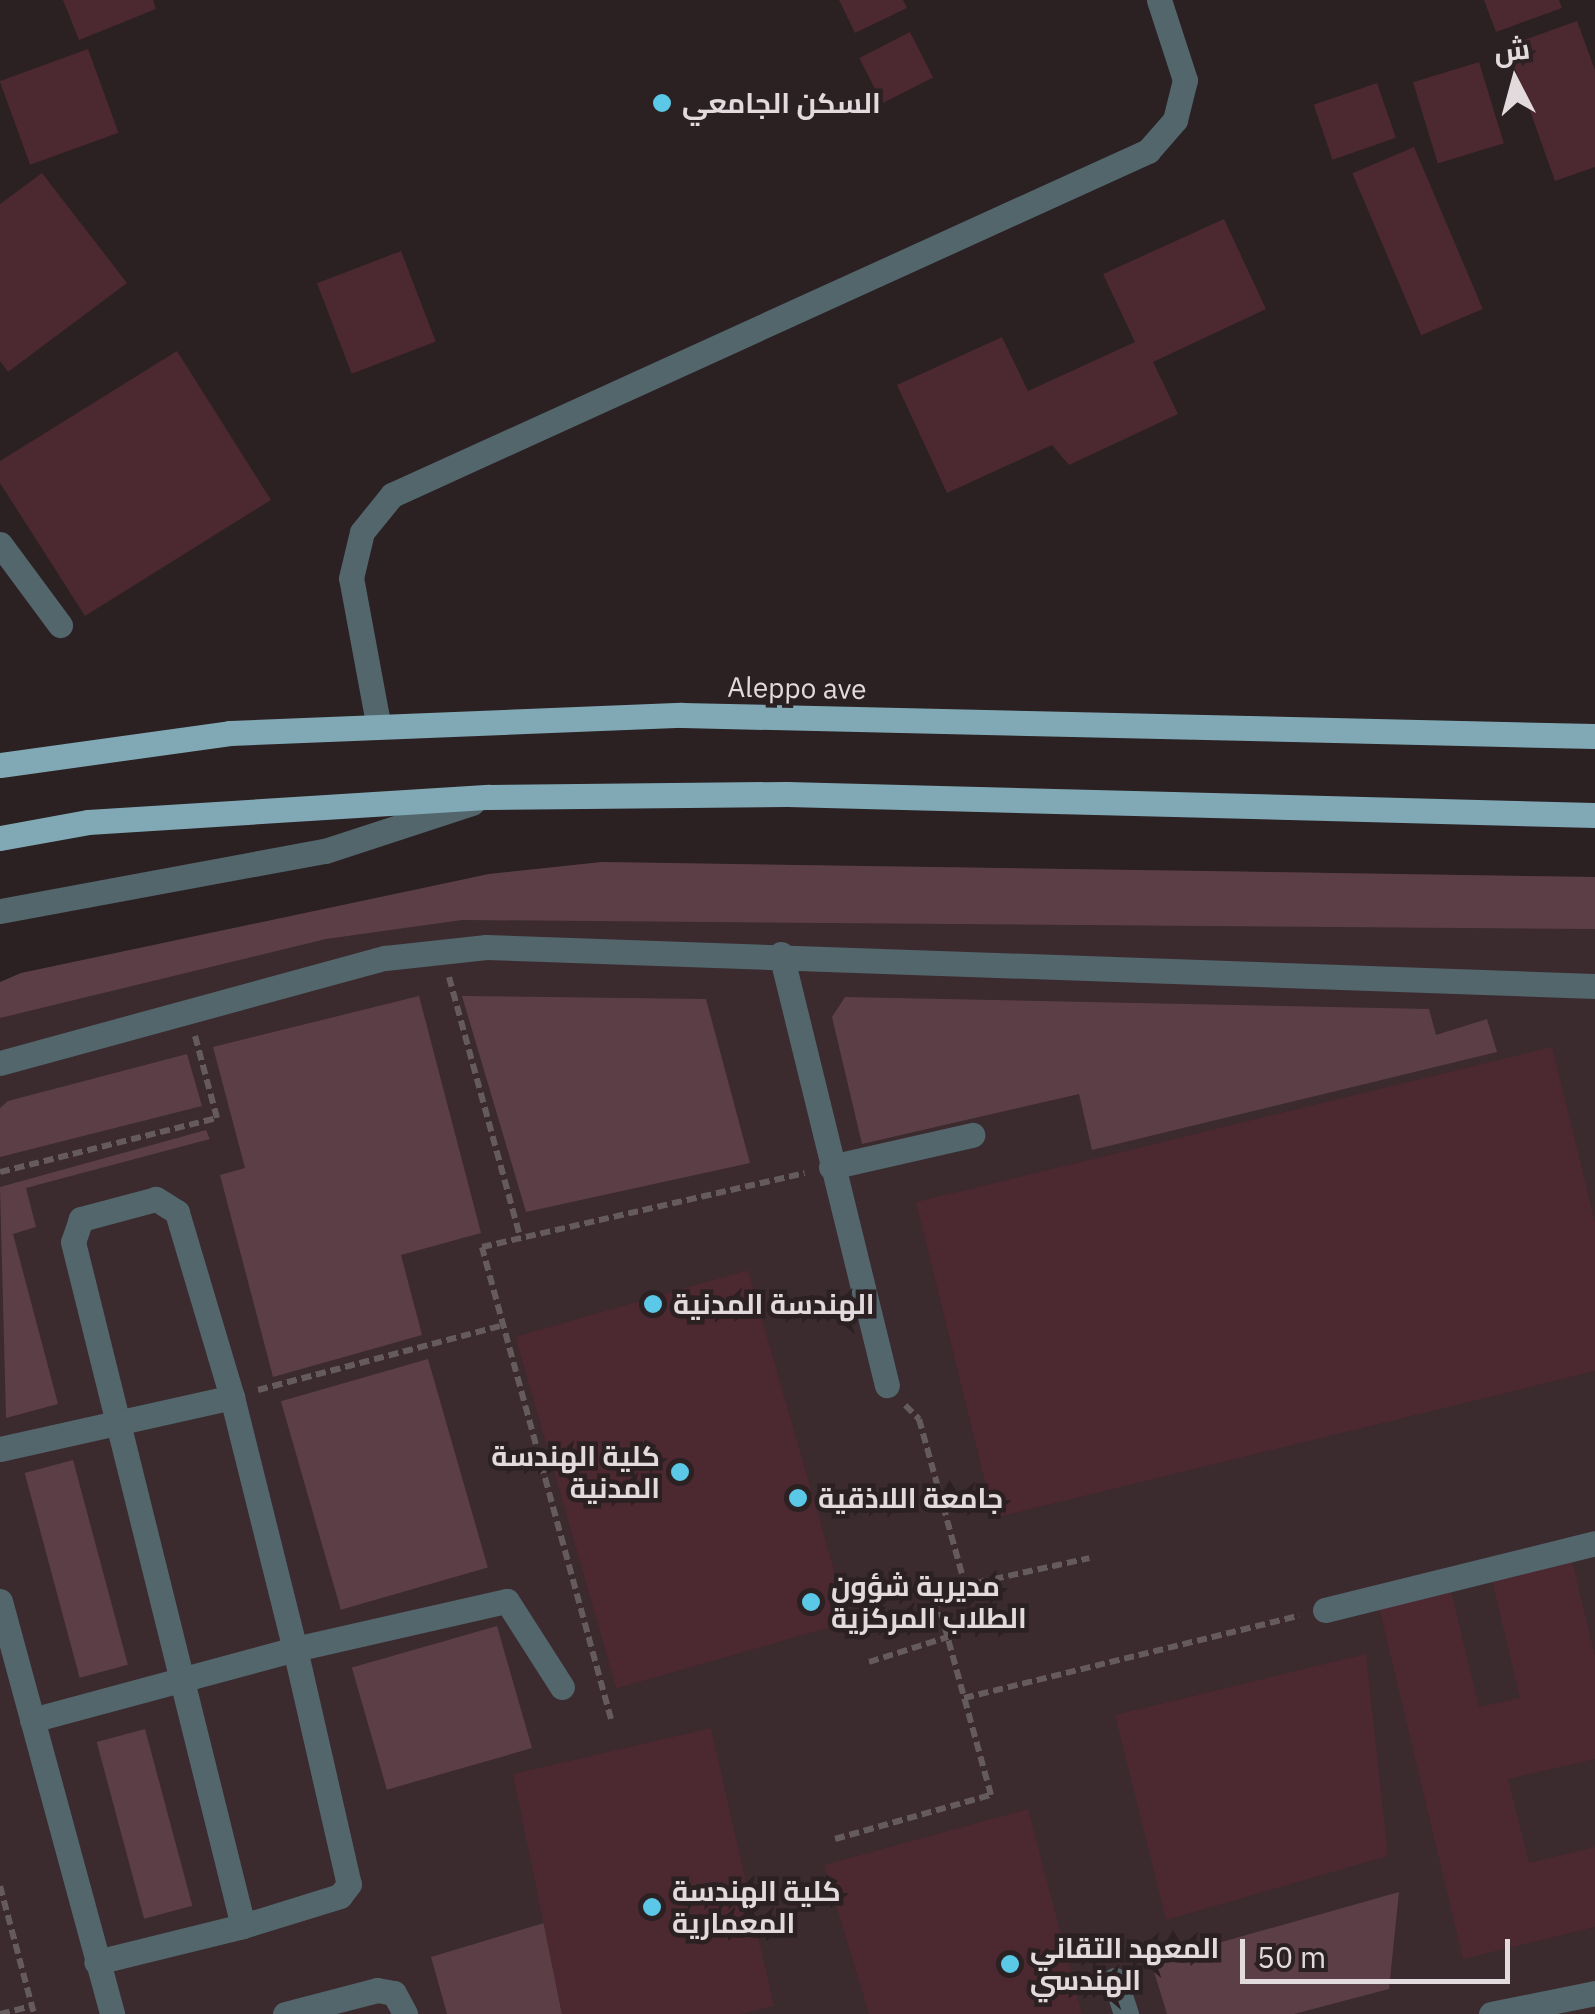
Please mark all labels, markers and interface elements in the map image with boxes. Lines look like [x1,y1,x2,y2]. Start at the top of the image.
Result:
text: ش [1492,29,1532,70]
north arrow [1465,30,1565,130]
place label: السكن الجامعي [682,86,881,120]
marker: السكن الجامعي [651,92,673,114]
street label: Aleppo ave [727,670,867,706]
place label: الهندسة المدنية [673,1287,875,1321]
marker: الهندسة المدنية [642,1293,664,1315]
place label: كلية الهندسة المدنية [491,1439,660,1505]
marker: كلية الهندسة المدنية [669,1461,691,1483]
place label: جامعة اللاذقية [818,1481,1003,1515]
marker: جامعة اللاذقية [787,1487,809,1509]
place label: مديرية شؤون الطلاب المركزية [831,1569,1027,1635]
marker: مديرية شؤون الطلاب المركزية [800,1591,822,1613]
place label: كلية الهندسة المعمارية [672,1874,841,1940]
marker: كلية الهندسة المعمارية [641,1896,663,1918]
scale bar [1245,1919,1515,1981]
place label: المعهد التقاني الهندسي [1030,1931,1219,1997]
text: 50 m [1257,1937,1326,1976]
marker: المعهد التقاني الهندسي [999,1953,1021,1975]

